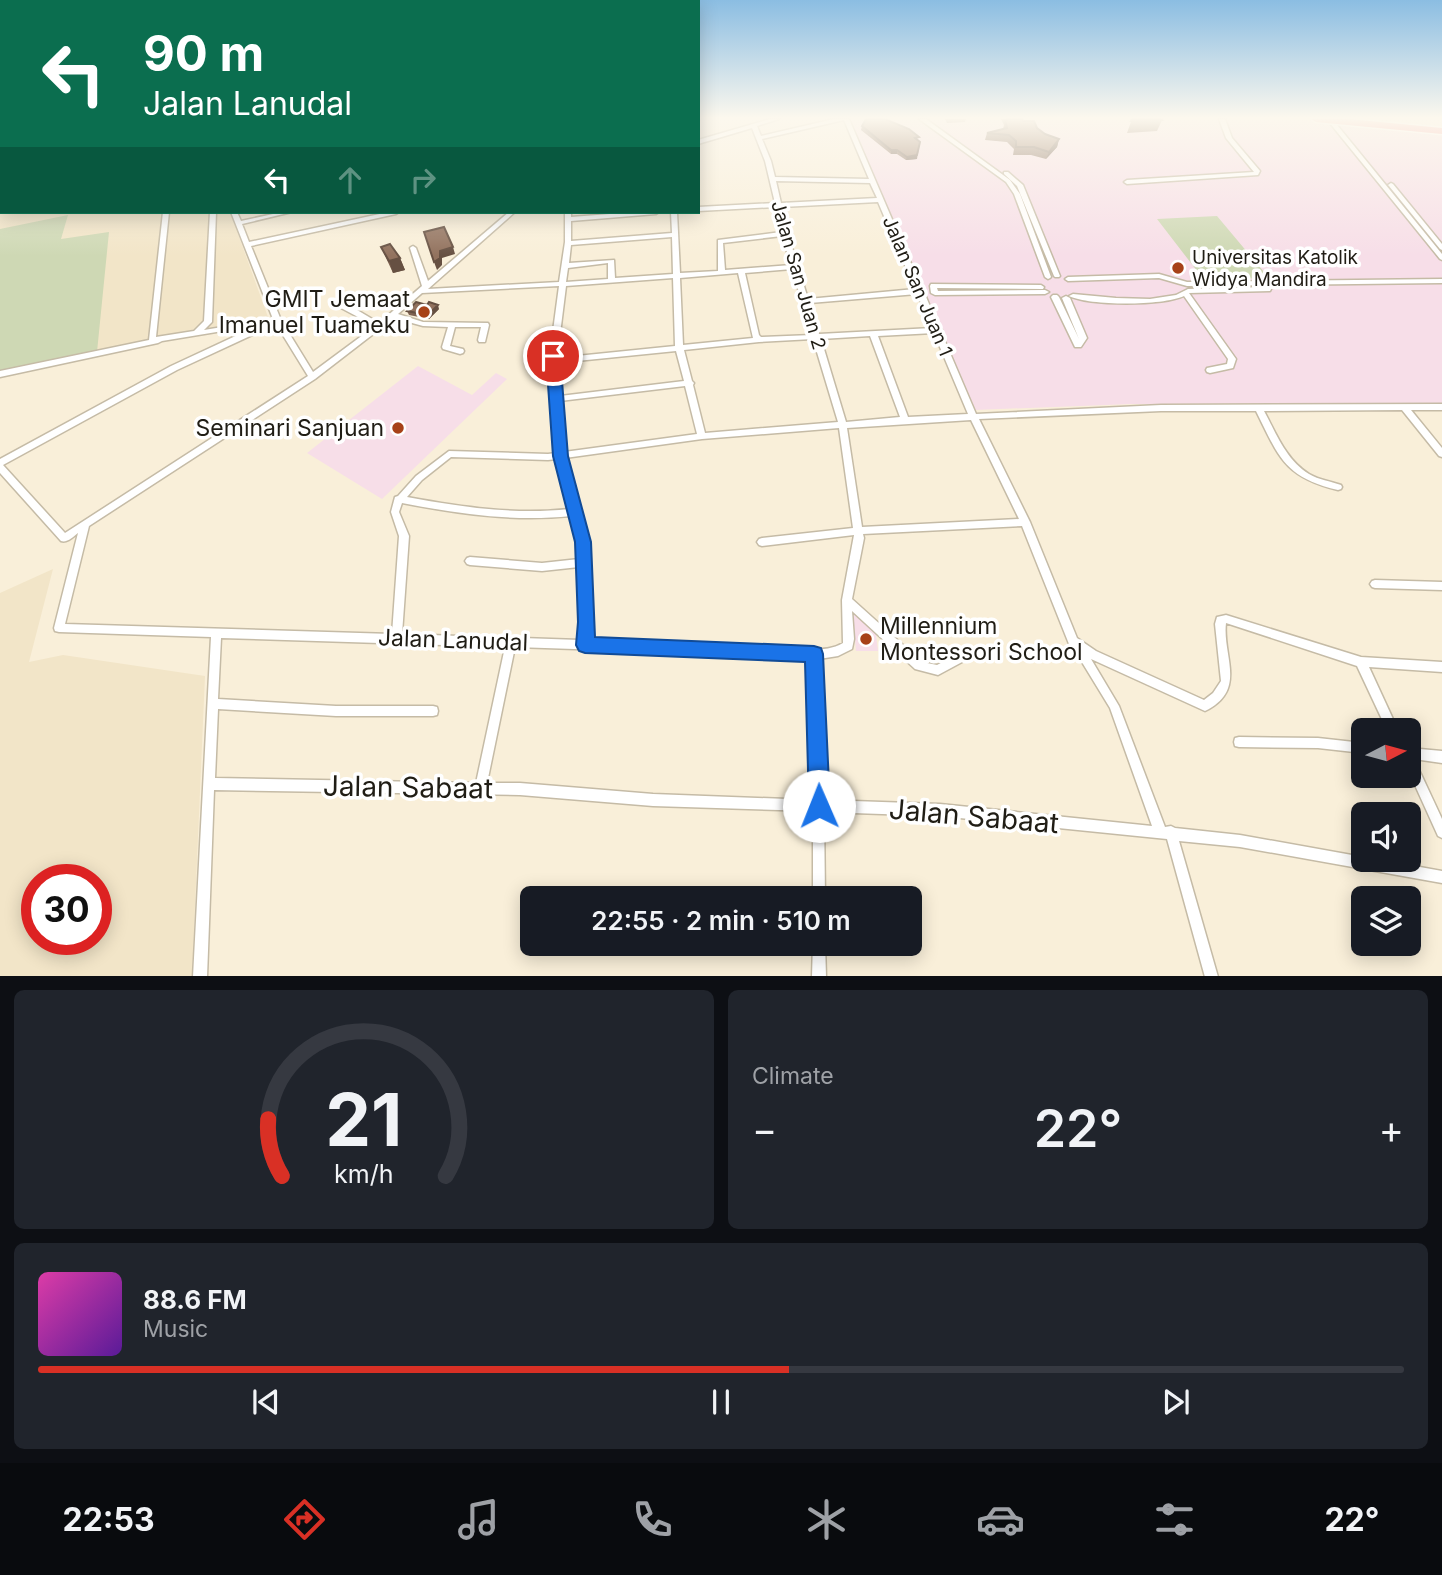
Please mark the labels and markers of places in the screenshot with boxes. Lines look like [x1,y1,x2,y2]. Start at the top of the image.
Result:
place label: Universitas Katolik Widya Mandira [1192,246,1359,291]
marker: Universitas Katolik Widya Mandira [1170,260,1186,276]
place label: GMIT Jemaat Imanuel Tuameku [219,285,410,339]
marker: GMIT Jemaat Imanuel Tuameku [416,304,432,320]
pin [523,326,583,386]
place label: Seminari Sanjuan [196,414,384,442]
marker: Seminari Sanjuan [390,420,406,436]
place label: Millennium Montessori School [880,612,1083,666]
marker: Millennium Montessori School [858,631,874,647]

